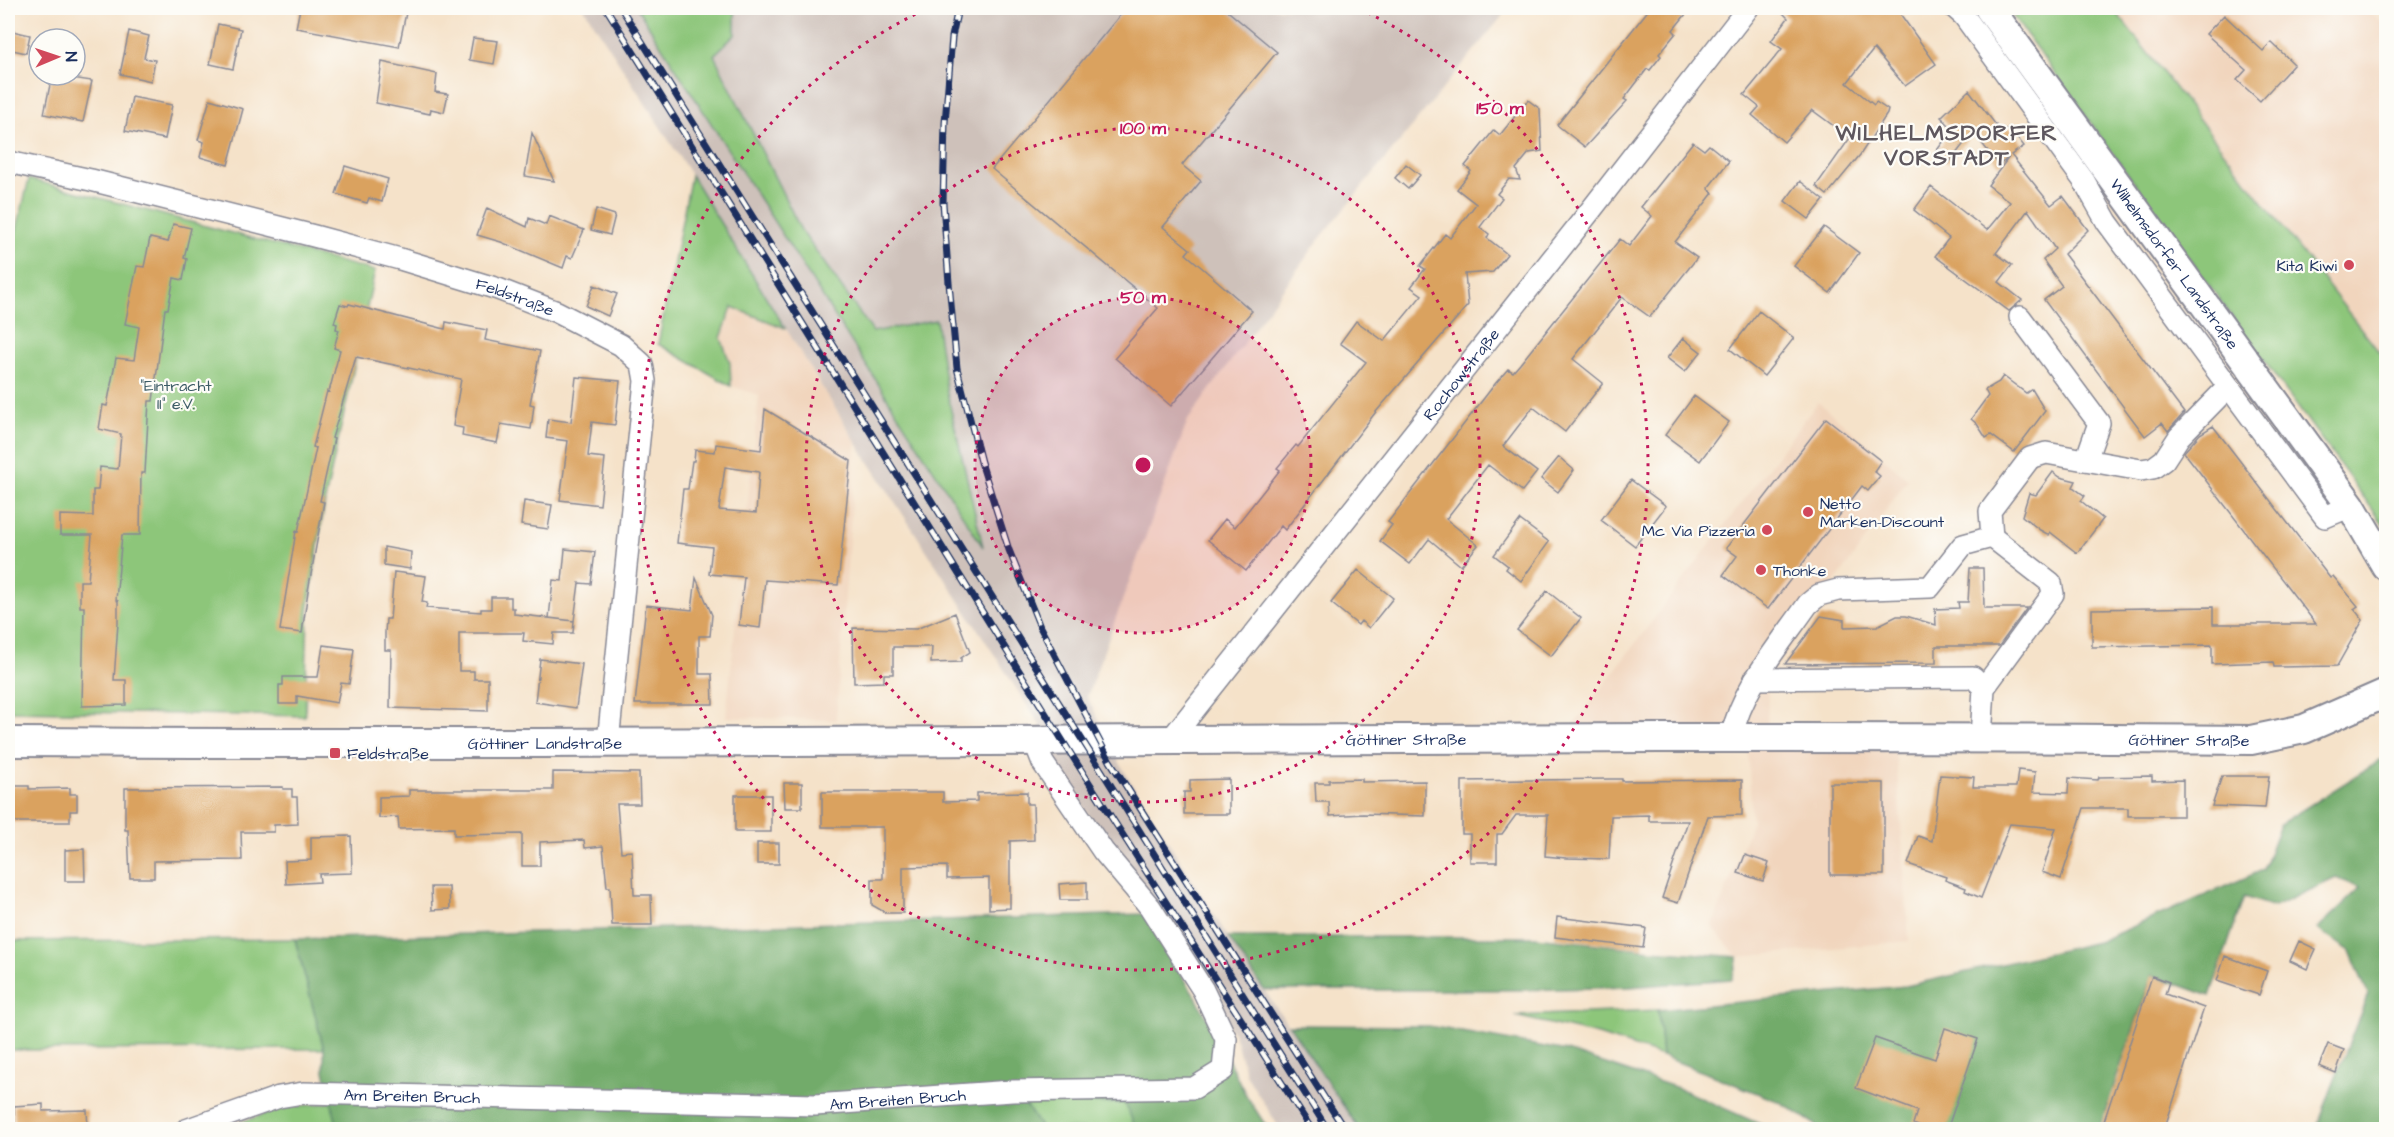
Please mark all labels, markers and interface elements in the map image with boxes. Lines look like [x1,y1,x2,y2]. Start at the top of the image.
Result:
north arrow [27,27,87,87]
text: N [60,51,82,62]
text: 150 m [1476,96,1525,121]
text: 100 m [1120,116,1167,141]
district label: WILHELMSDORFER VORSTADT [1835,118,2058,174]
street label: Wilhelmsdorfer Landstraße [2105,174,2244,354]
place label: Kita Kiwi [2276,255,2338,277]
marker: Kita Kiwi [2342,258,2356,272]
street label: Feldstraße [473,273,557,322]
text: 50 m [1120,285,1167,310]
street label: Rochowstraße [1418,324,1505,425]
park label: "Eintracht II" e.V. [140,375,212,415]
centre of rings [1133,455,1153,475]
place label: Netto Marken-Discount [1820,493,1945,533]
marker: Netto Marken-Discount [1801,505,1815,519]
place label: Mc Via Pizzeria [1642,520,1755,542]
marker: Mc Via Pizzeria [1760,523,1774,537]
place label: Thonke [1773,560,1827,582]
marker: Thonke [1754,563,1768,577]
street label: Göttiner Straße [1345,729,1467,751]
street label: Göttiner Straße [2128,729,2250,752]
street label: Göttiner Landstraße [468,733,622,755]
place label: Feldstraße [347,743,429,765]
marker: Feldstraße [328,746,342,760]
street label: Am Breiten Bruch [344,1084,480,1109]
street label: Am Breiten Bruch [829,1084,967,1116]

